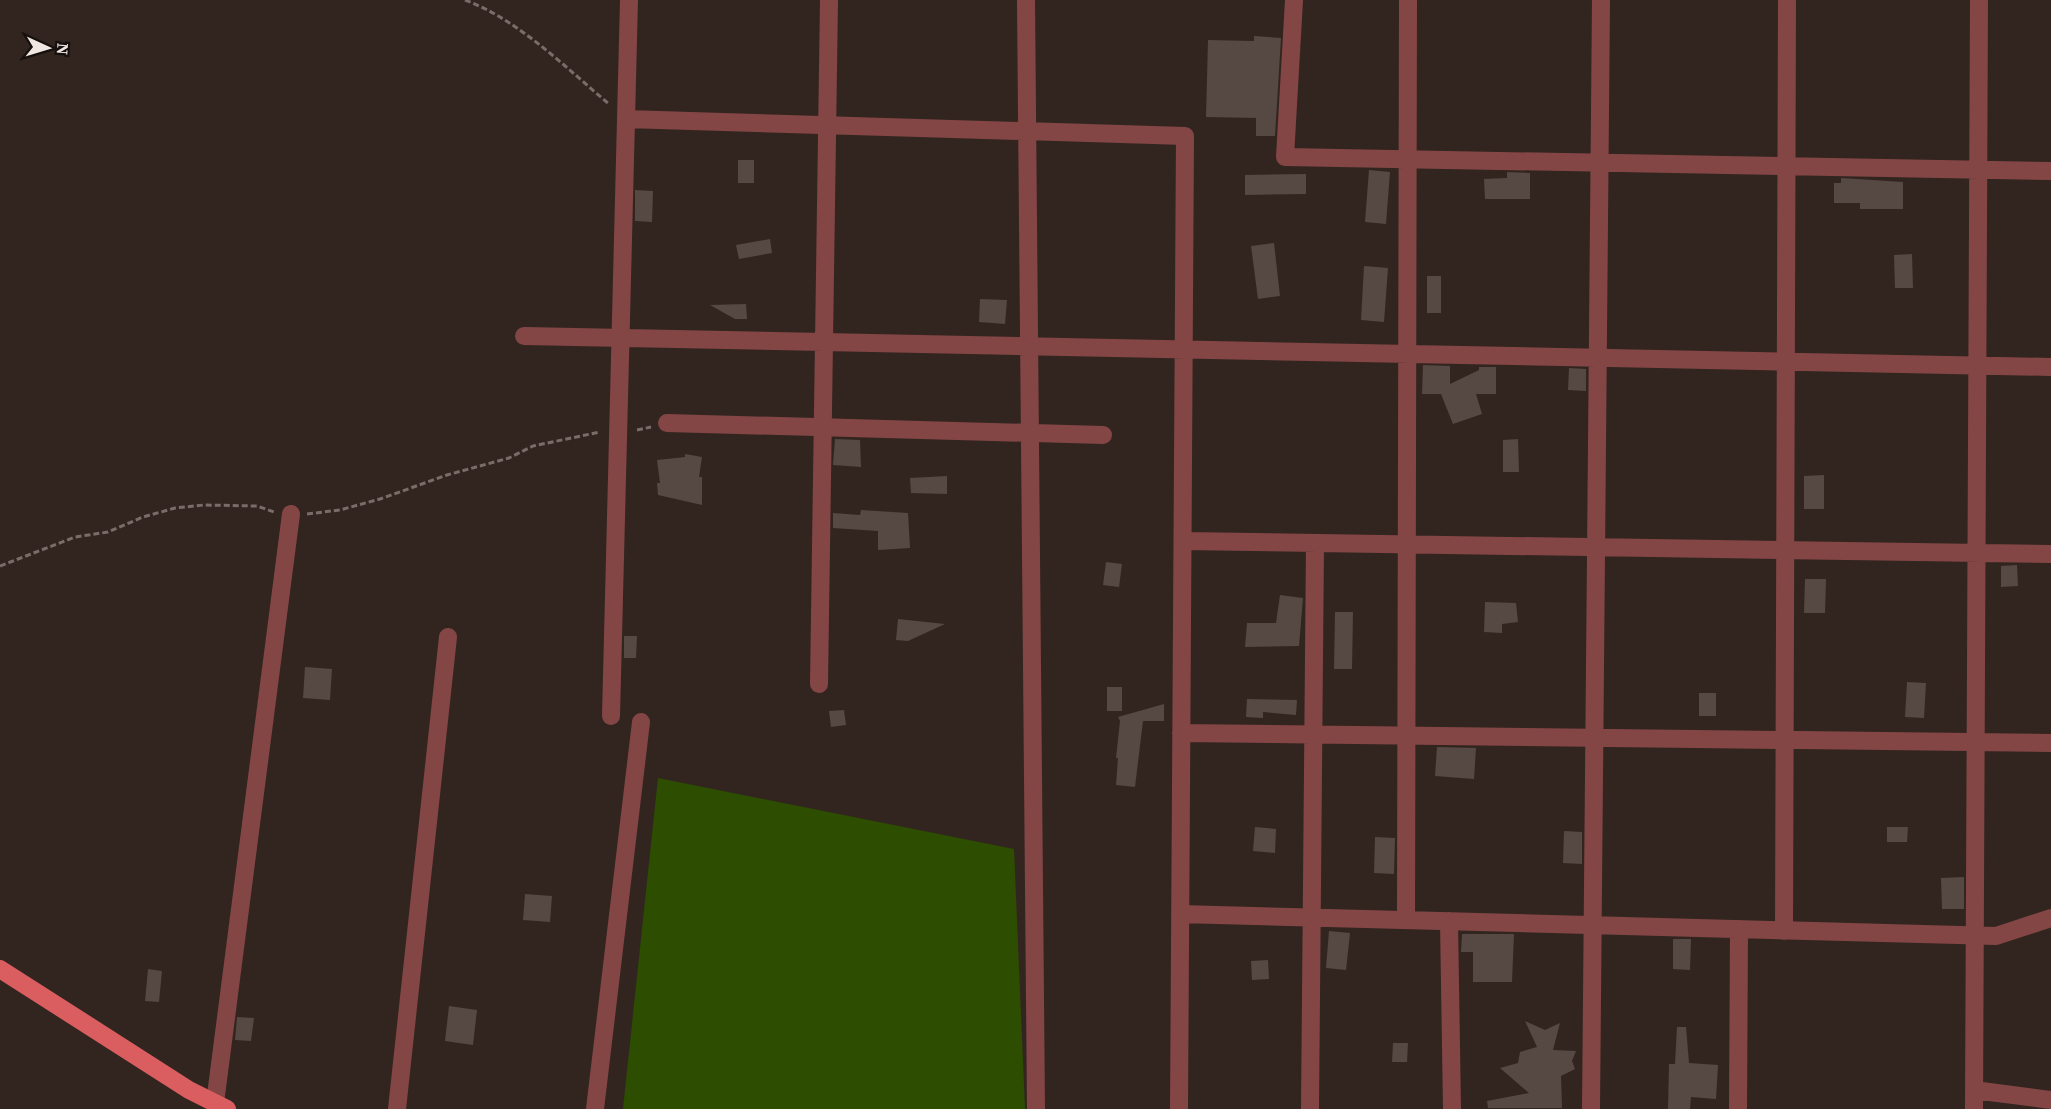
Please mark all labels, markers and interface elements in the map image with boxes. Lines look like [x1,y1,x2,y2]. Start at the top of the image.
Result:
north arrow [18,18,78,78]
text: N [52,42,74,56]

